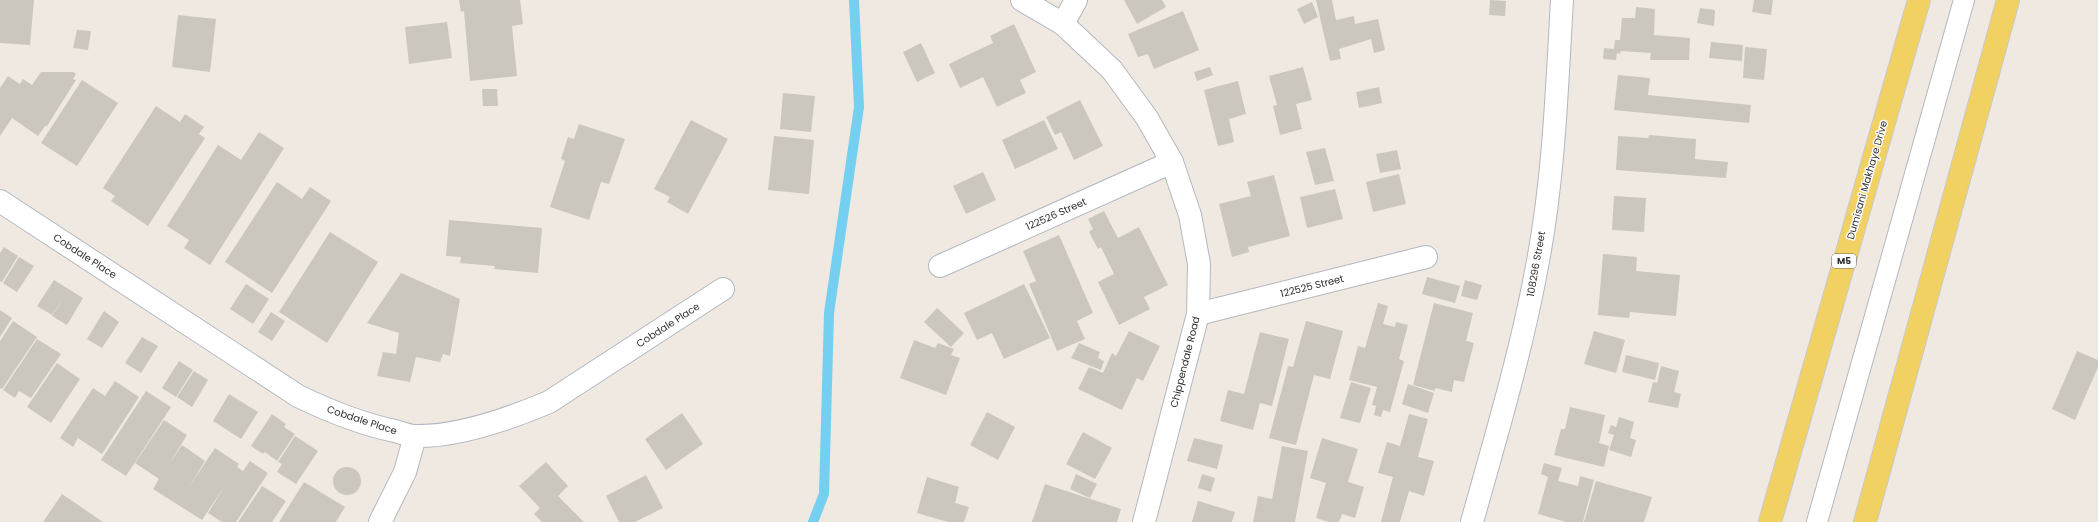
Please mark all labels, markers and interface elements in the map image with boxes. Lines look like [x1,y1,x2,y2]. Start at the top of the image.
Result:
street label: Dumisani Makhaye Drive [1843,119,1891,241]
street label: 122526 Street [1023,194,1089,234]
street label: Cobdale Place [50,230,120,282]
street label: 108296 Street [1523,230,1549,298]
road number: M5 [1832,254,1856,268]
street label: 122525 Street [1279,271,1346,301]
street label: Cobdale Place [633,299,703,351]
street label: Chippendale Road [1166,315,1204,409]
street label: Cobdale Place [325,402,399,438]

